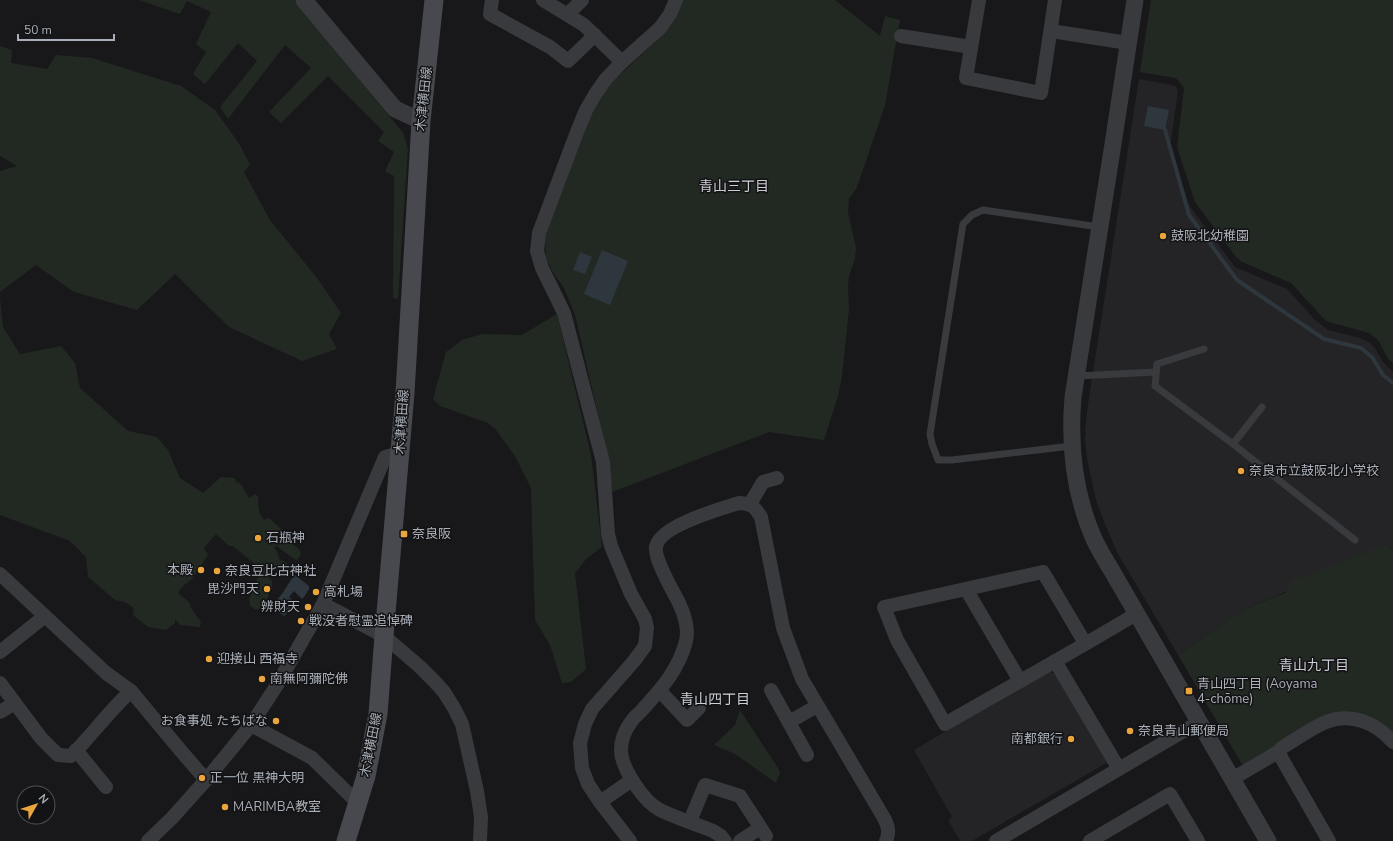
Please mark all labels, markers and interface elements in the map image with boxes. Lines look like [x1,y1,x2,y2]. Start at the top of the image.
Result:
scale bar [18,16,114,42]
text: 50 m [24,22,52,38]
street label: 木津横田線 [412,66,436,132]
district label: 青山三丁目 [699,177,769,196]
place label: 鼓阪北幼稚園 [1171,227,1249,245]
marker: 鼓阪北幼稚園 [1158,231,1168,241]
street label: 木津横田線 [391,389,413,455]
place label: 奈良市立鼓阪北小学校 [1249,462,1379,480]
marker: 奈良市立鼓阪北小学校 [1236,466,1246,476]
place label: 奈良阪 [412,525,451,543]
place label: 石瓶神 [266,529,305,547]
marker: 奈良阪 [399,529,409,539]
marker: 石瓶神 [253,533,263,543]
place label: 本殿 [167,561,193,579]
place label: 奈良豆比古神社 [225,562,316,580]
marker: 本殿 [196,565,206,575]
marker: 奈良豆比古神社 [212,566,222,576]
place label: 毘沙門天 [207,580,259,598]
place label: 高札場 [324,583,363,601]
marker: 毘沙門天 [262,584,272,594]
marker: 高札場 [311,587,321,597]
place label: 辨財天 [261,598,300,616]
marker: 辨財天 [303,602,313,612]
place label: 戦没者慰霊追悼碑 [309,612,413,630]
marker: 戦没者慰霊追悼碑 [296,616,306,626]
place label: 迎接山 西福寺 [217,650,298,668]
marker: 迎接山 西福寺 [204,654,214,664]
district label: 青山九丁目 [1279,656,1349,675]
place label: 南無阿彌陀佛 [270,670,348,688]
marker: 南無阿彌陀佛 [257,674,267,684]
place label: 青山四丁目 (Aoyama 4-chōme) [1197,675,1317,708]
marker: 青山四丁目 (Aoyama 4-chōme) [1184,686,1194,696]
district label: 青山四丁目 [680,690,750,709]
street label: 木津横田線 [356,711,386,779]
place label: お食事処 たちばな [161,712,268,730]
marker: お食事処 たちばな [271,716,281,726]
place label: 奈良青山郵便局 [1138,722,1229,740]
marker: 奈良青山郵便局 [1125,726,1135,736]
place label: 南都銀行 [1011,730,1063,748]
marker: 南都銀行 [1066,734,1076,744]
place label: 正一位 黒神大明 [210,769,304,787]
marker: 正一位 黒神大明 [197,773,207,783]
north arrow [16,785,56,825]
text: N [35,791,52,807]
place label: MARIMBA教室 [233,798,321,816]
marker: MARIMBA教室 [220,802,230,812]

